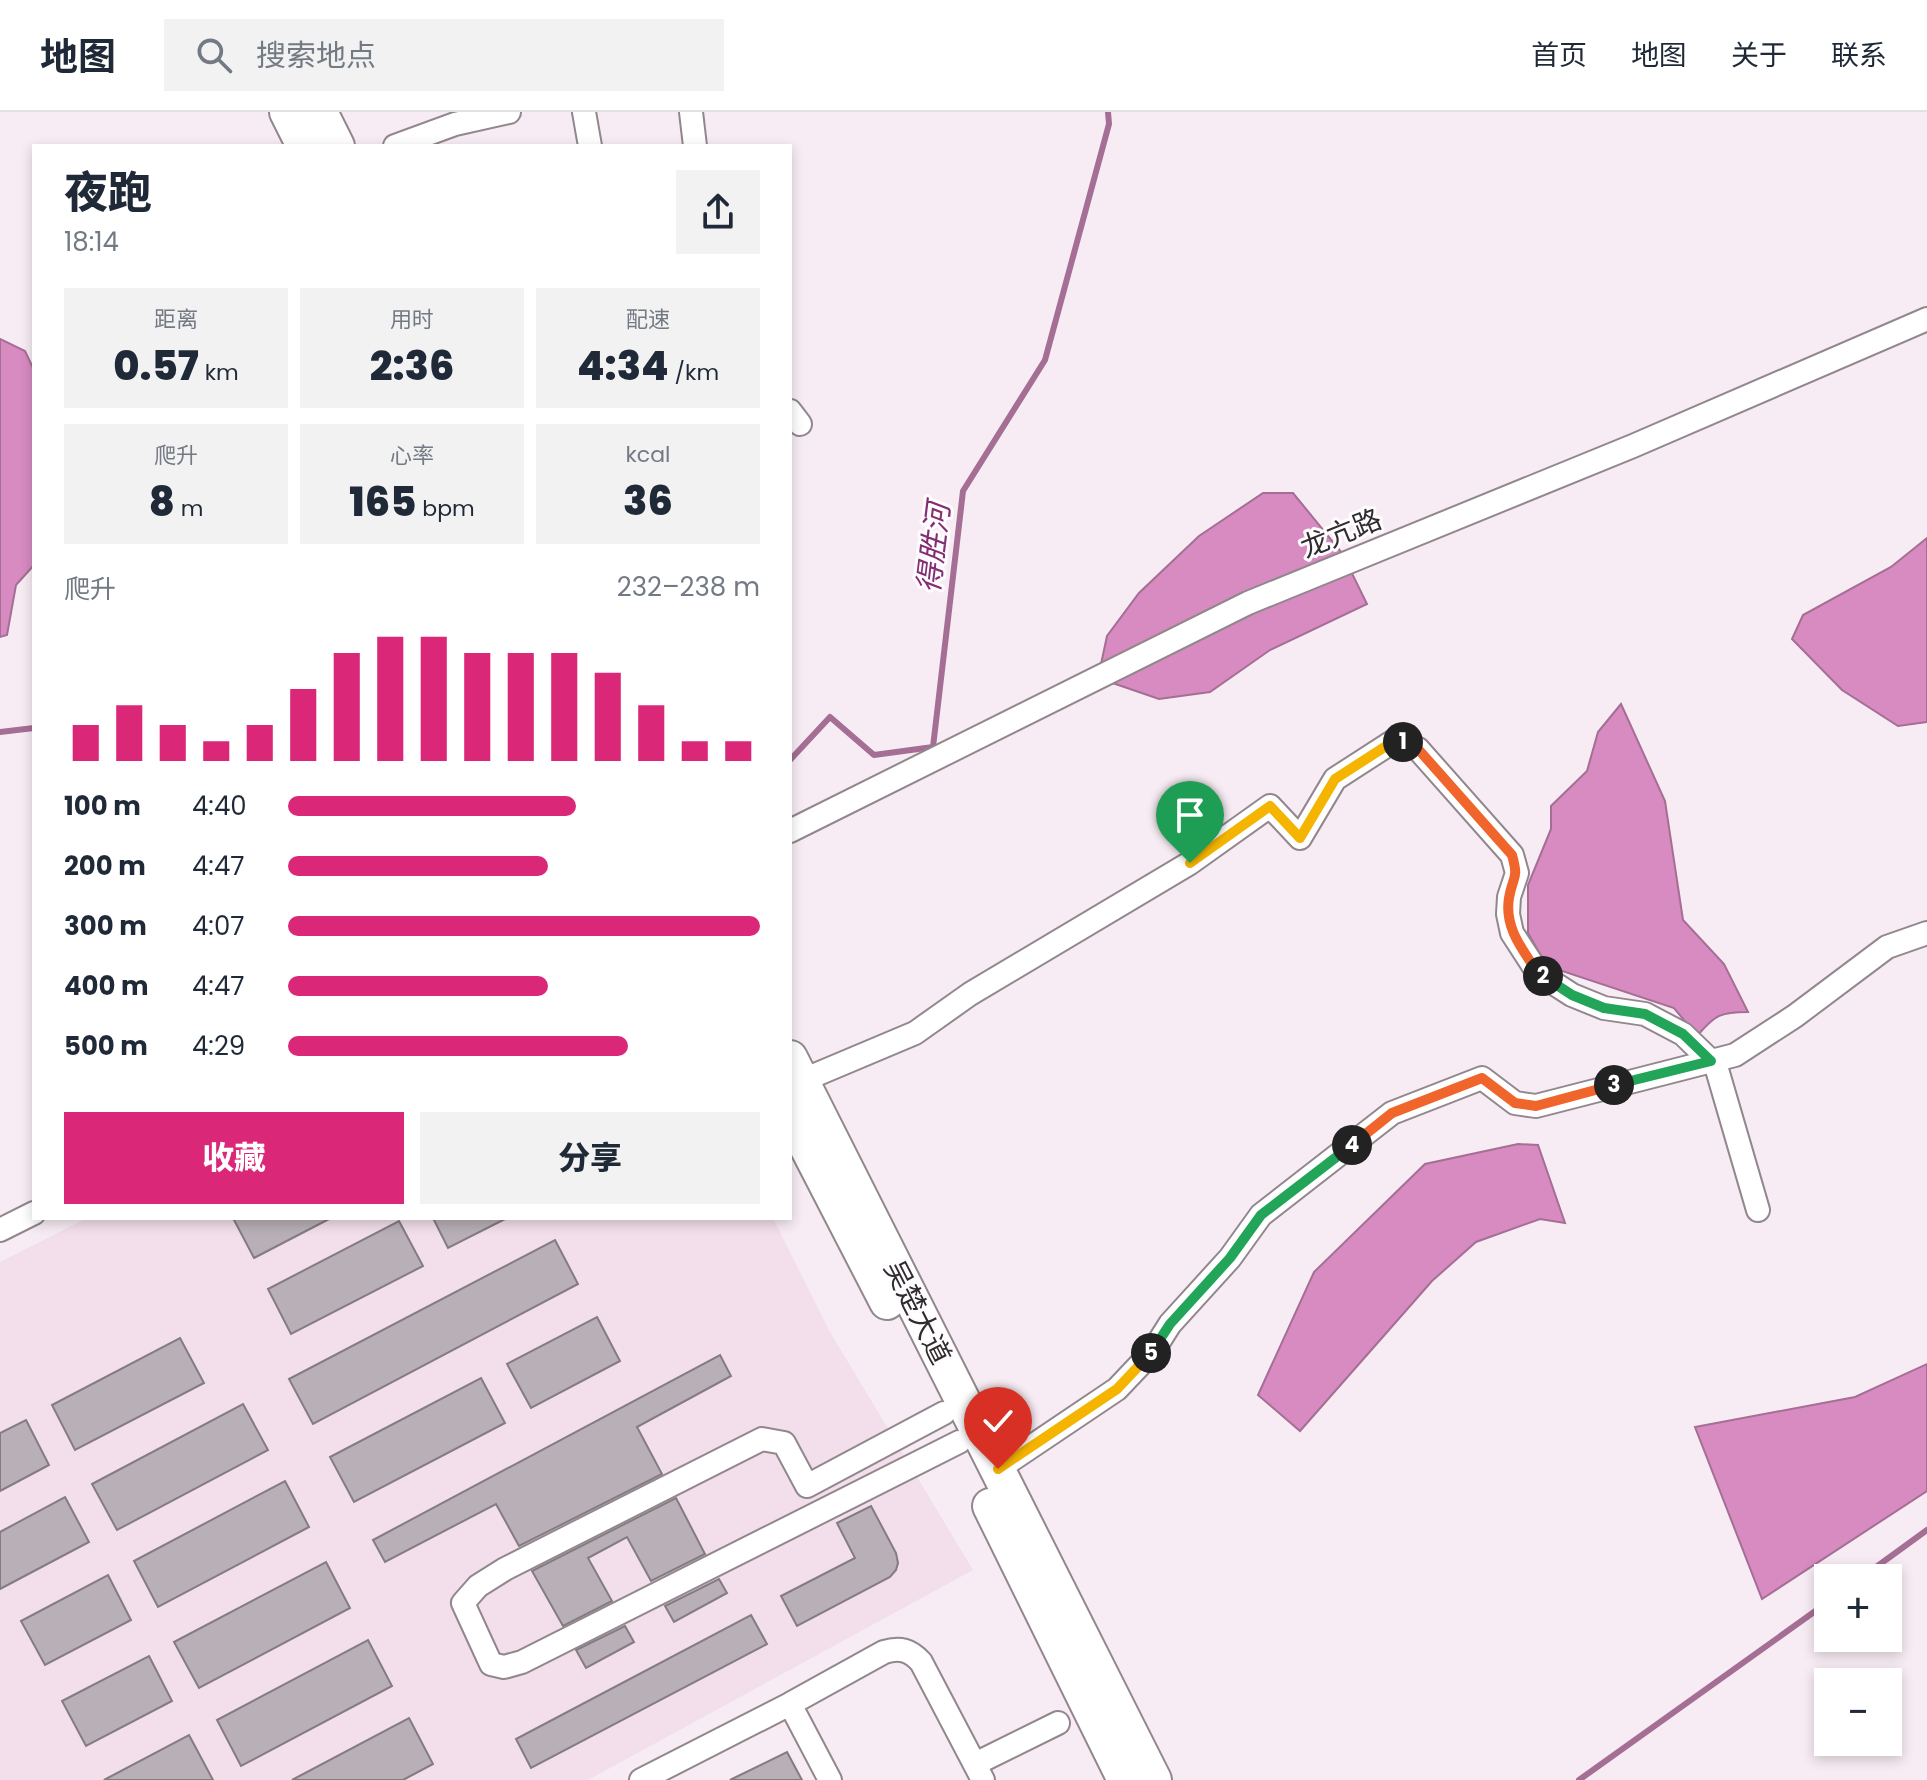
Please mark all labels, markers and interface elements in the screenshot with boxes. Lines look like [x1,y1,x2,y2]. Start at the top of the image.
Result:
search box [164,19,724,91]
text: 地图 [40,30,116,83]
icon: search [192,33,236,77]
text: 搜索地点 [256,34,376,77]
text: 首页 [1531,36,1587,75]
text: 地图 [1631,36,1687,75]
text: 关于 [1731,36,1787,75]
text: 联系 [1831,36,1887,75]
text: 夜跑 [64,162,152,223]
button: share [676,170,760,254]
text: 18:14 [64,224,119,260]
text: 距离 [154,304,198,335]
text: 用时 [390,304,434,335]
text: 配速 [626,304,670,335]
text: 0.57 [113,338,199,394]
text: 2:36 [370,338,454,394]
text: 4:34 [577,338,669,394]
text: km [199,357,239,388]
text: /km [669,357,719,388]
text: kcal [626,439,670,470]
text: 爬升 [154,440,198,471]
text: 心率 [390,440,434,471]
text: 36 [623,473,673,529]
text: 8 [149,474,175,530]
text: 165 [349,474,416,530]
text: m [175,493,203,524]
text: bpm [416,493,475,524]
water label: 得胜河 [907,496,961,595]
street label: 龙亢路 [1295,500,1387,567]
text: 232–238 m [617,569,760,605]
text: 爬升 [64,571,116,607]
pin: 1 [1383,722,1423,762]
text: 1 [1399,726,1407,757]
pin [1156,781,1224,863]
text: 100 m [64,788,141,824]
text: 4:40 [192,788,247,824]
icon: arrive [1168,793,1212,837]
text: 200 m [64,848,146,884]
text: 4:47 [192,848,244,884]
text: 300 m [64,908,147,944]
text: 4:07 [192,908,244,944]
pin: 2 [1523,956,1563,996]
text: 2 [1537,960,1549,991]
text: 400 m [64,968,149,1004]
text: 4:47 [192,968,244,1004]
text: 500 m [64,1028,148,1064]
text: 4:29 [192,1028,245,1064]
pin: 3 [1594,1065,1634,1105]
text: 3 [1607,1069,1621,1100]
button: 收藏 [64,1112,404,1204]
button: 分享 [420,1112,760,1204]
pin: 4 [1332,1125,1372,1165]
text: 4 [1345,1129,1359,1160]
street label: 吴楚大道 [875,1253,960,1371]
pin: 5 [1131,1333,1171,1373]
text: 5 [1144,1337,1158,1368]
pin [964,1387,1032,1469]
icon: check [976,1399,1020,1443]
map controls [1814,1564,1902,1756]
button: + [1814,1564,1902,1652]
button: − [1814,1668,1902,1756]

